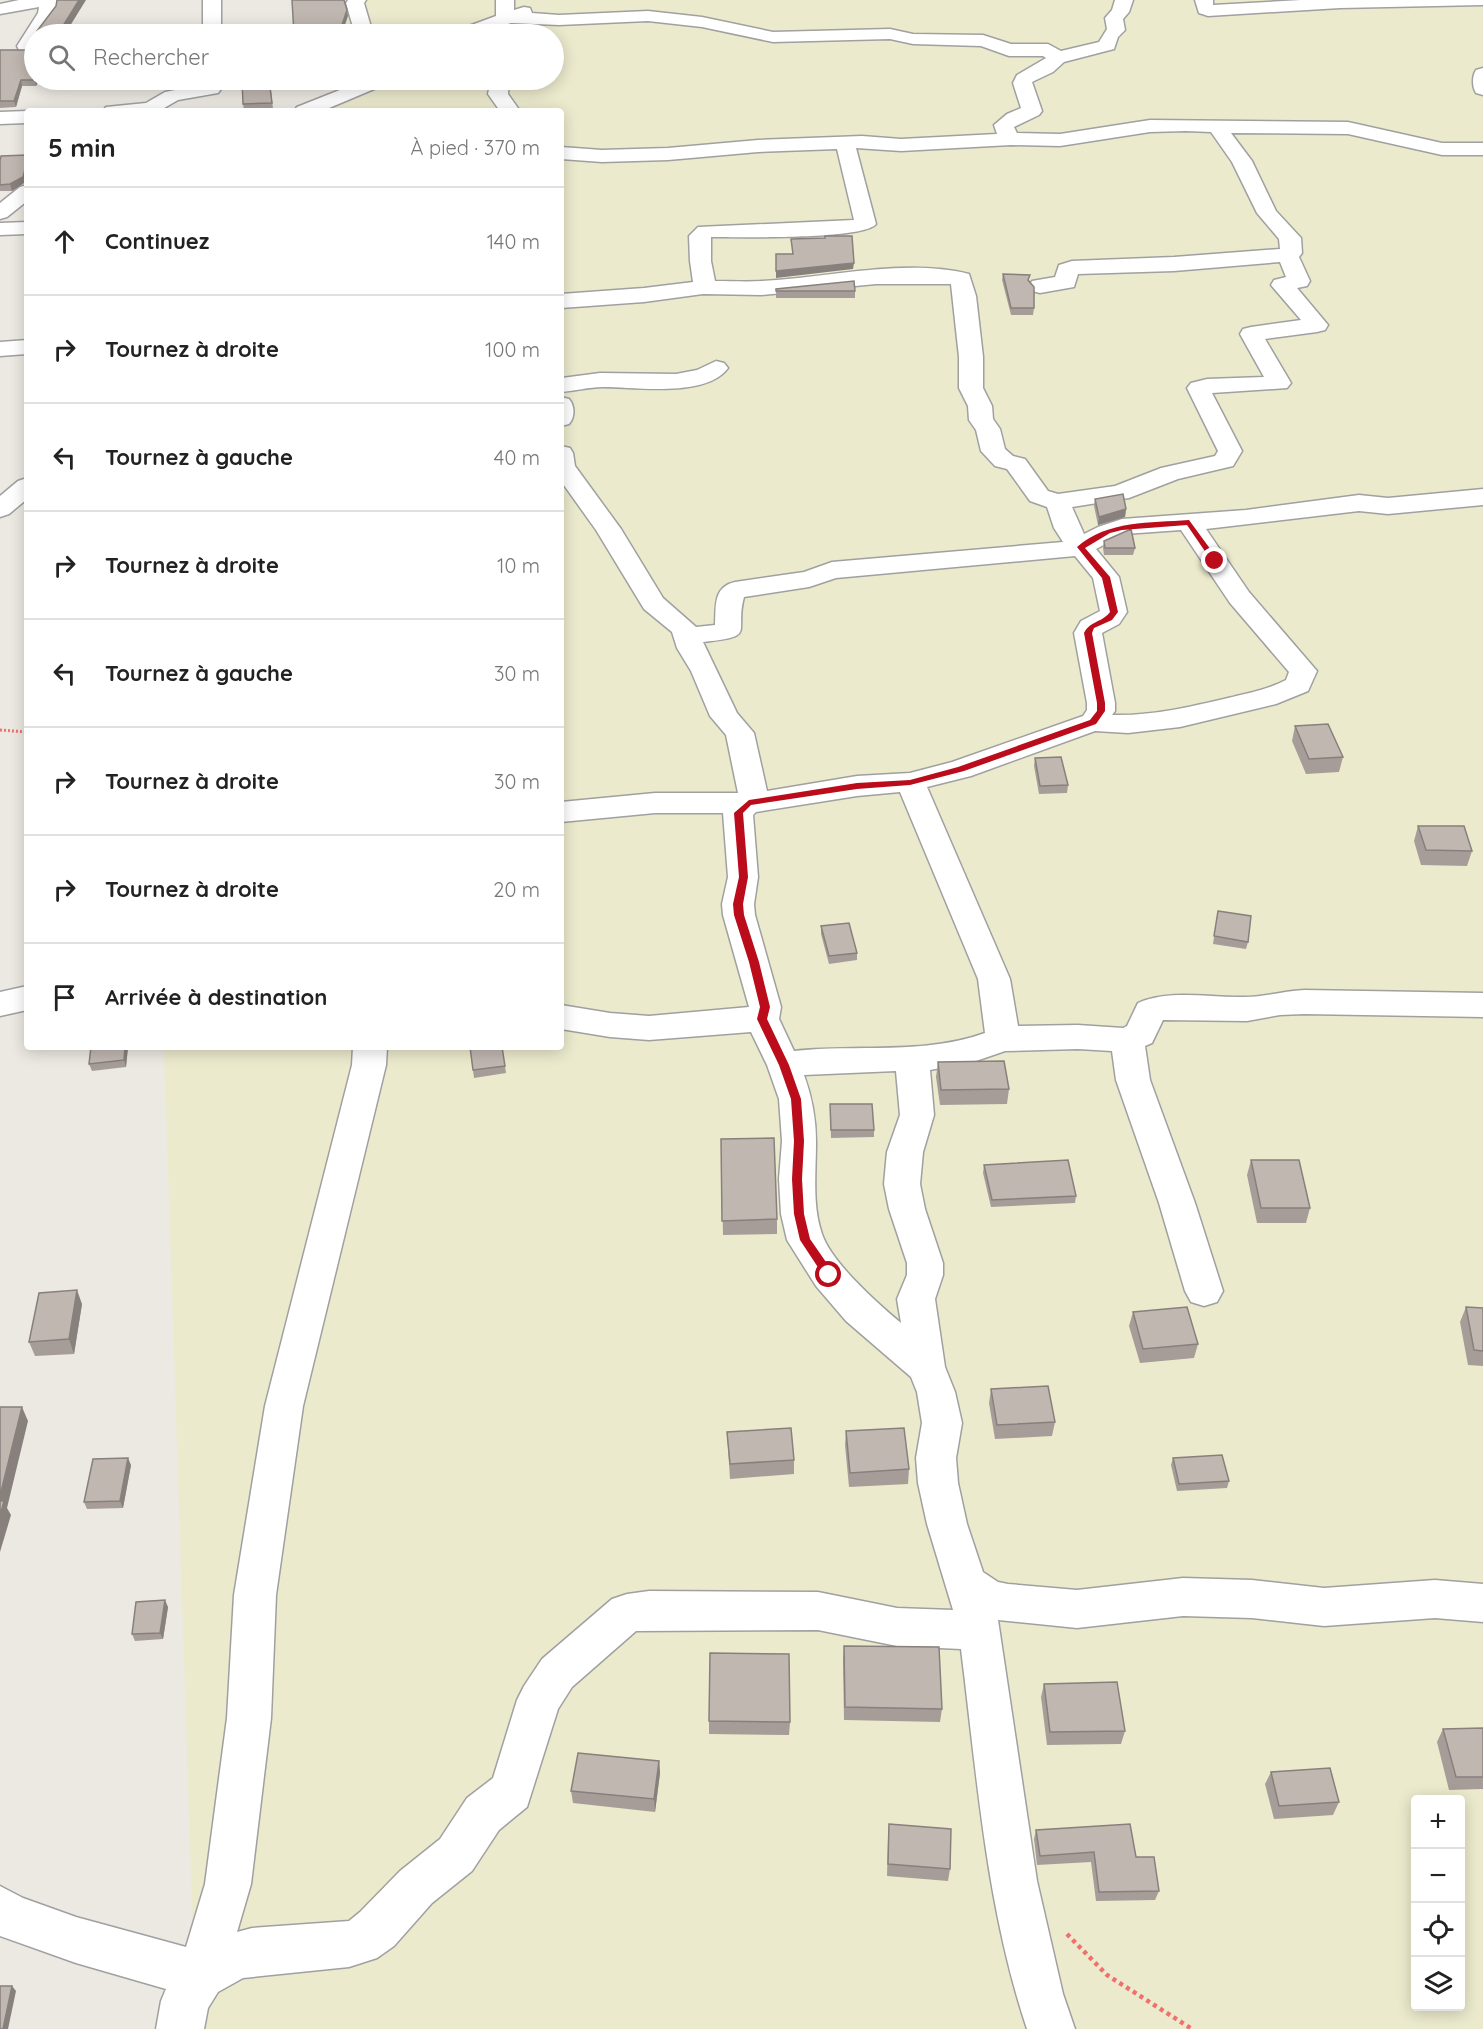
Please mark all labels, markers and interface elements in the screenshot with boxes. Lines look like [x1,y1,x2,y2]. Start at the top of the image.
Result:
search box [24,24,564,90]
icon: search [45,41,78,74]
text: Rechercher [93,43,209,71]
text: 5 min [48,131,116,164]
text: À pied · 370 m [411,135,540,160]
icon: ahead [48,225,81,258]
text: Continuez [105,227,209,255]
text: 140 m [487,229,540,254]
icon: right [48,333,81,366]
text: Tournez à droite [105,335,279,363]
text: 100 m [485,337,540,362]
icon: left [48,441,81,474]
text: Tournez à gauche [105,443,293,471]
text: 40 m [494,445,540,470]
route end [1201,547,1227,573]
icon: right [48,549,81,582]
text: Tournez à droite [105,551,279,579]
text: 10 m [497,553,540,578]
icon: left [48,657,81,690]
text: Tournez à gauche [105,659,293,687]
text: 30 m [494,661,540,686]
icon: right [48,765,81,798]
text: Tournez à droite [105,767,279,795]
text: 30 m [494,769,540,794]
icon: right [48,873,81,906]
text: Tournez à droite [105,875,279,903]
text: 20 m [493,877,540,902]
icon: arrive [48,981,81,1014]
text: Arrivée à destination [105,983,327,1011]
route start [815,1261,841,1287]
map controls [1411,1795,1465,2011]
button: + [1411,1795,1465,1849]
button: − [1411,1849,1465,1903]
button: locate [1411,1903,1465,1957]
button: layers [1411,1957,1465,2011]

